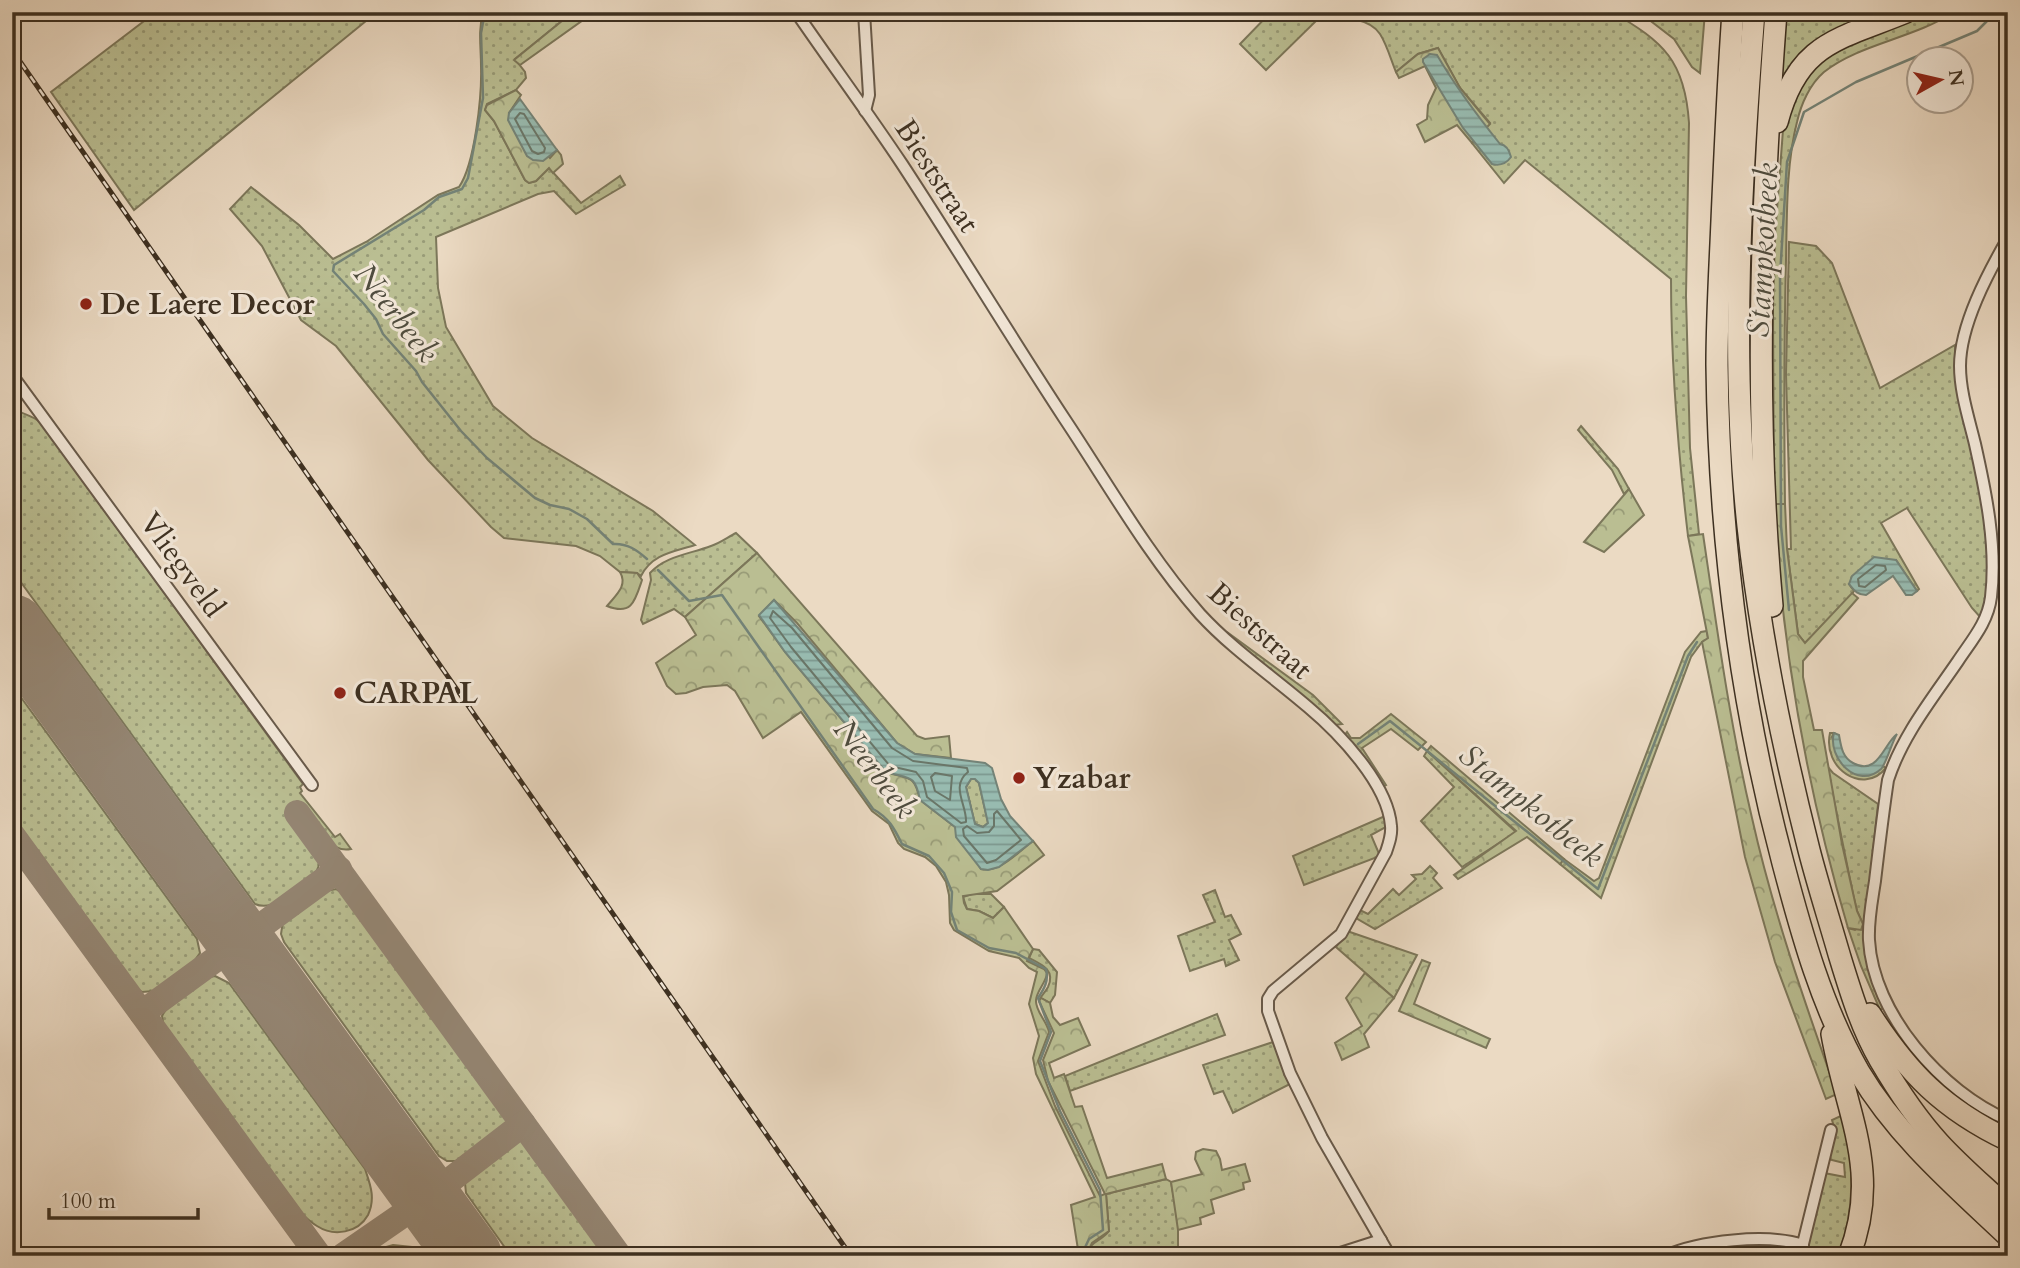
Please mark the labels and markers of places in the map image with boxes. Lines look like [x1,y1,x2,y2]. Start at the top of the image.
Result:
place label: De Laere Decor [100,284,316,325]
marker: De Laere Decor [78,296,94,312]
place label: CARPAL [354,673,478,714]
marker: CARPAL [332,685,348,701]
place label: Yzabar [1033,758,1132,799]
marker: Yzabar [1011,770,1027,786]

